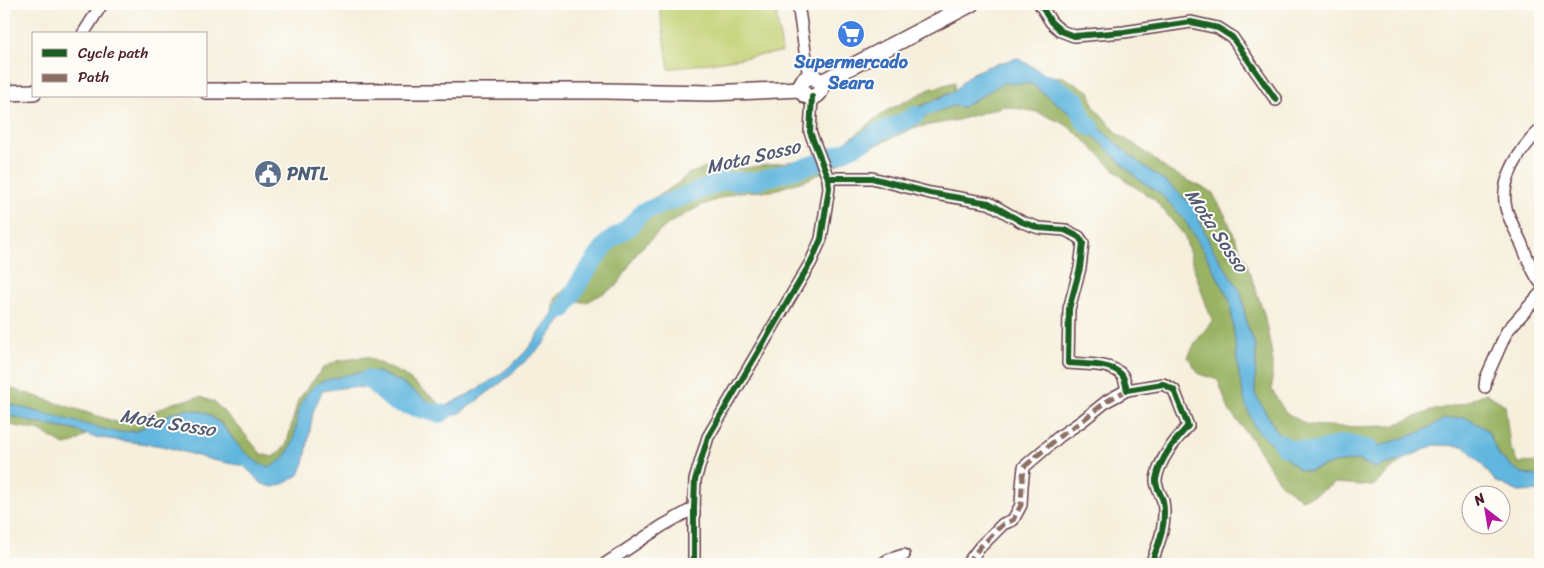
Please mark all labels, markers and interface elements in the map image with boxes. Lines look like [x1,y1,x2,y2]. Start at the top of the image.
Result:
supermarket icon: Supermercado Seara [836,19,866,49]
legend [32,32,208,98]
text: Cycle path [78,40,149,66]
place label: Supermercado Seara [793,46,909,99]
text: Path [78,64,109,90]
water label: Mota Sosso [703,129,806,183]
place label: PNTL [287,158,329,190]
public building icon: PNTL [253,159,283,189]
water label: Mota Sosso [1176,181,1258,281]
water label: Mota Sosso [118,399,220,447]
north arrow [1462,486,1512,536]
text: N [1468,486,1490,513]

